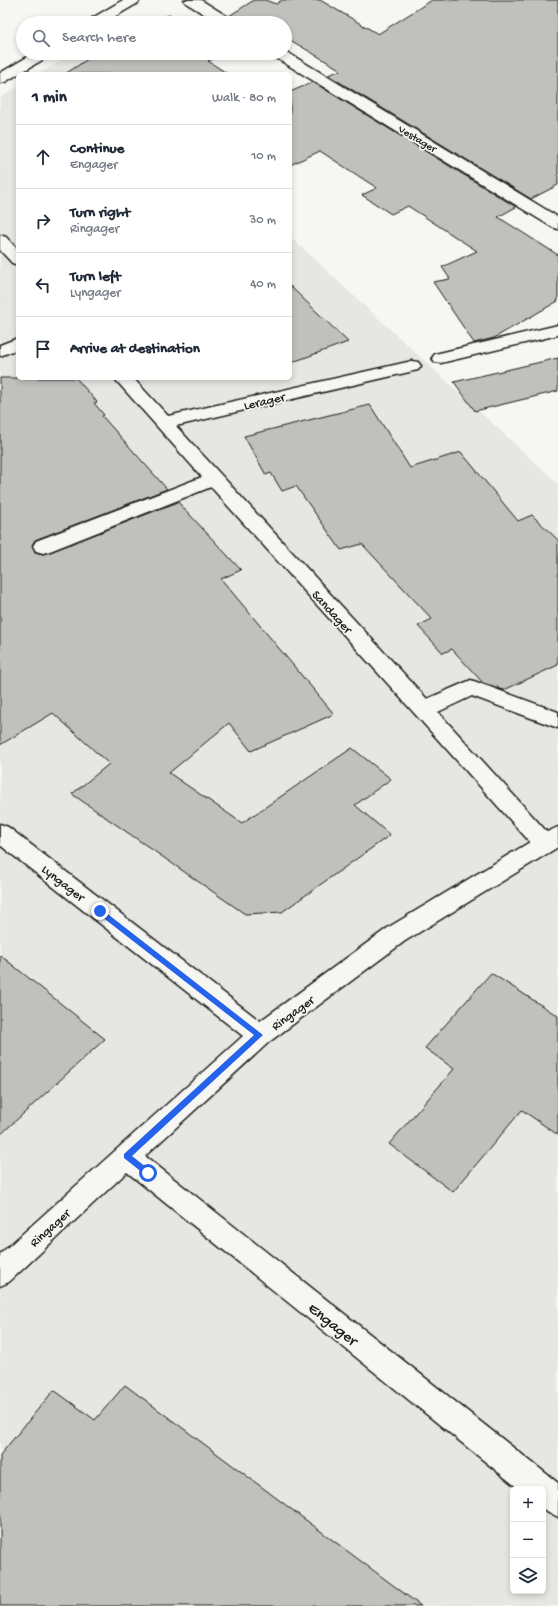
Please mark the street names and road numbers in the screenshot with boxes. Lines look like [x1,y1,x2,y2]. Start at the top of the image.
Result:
street label: Vestager [395,123,439,156]
street label: Lerager [242,390,288,414]
street label: Sandager [308,588,355,638]
street label: Lyngager [38,862,88,906]
street label: Ringager [269,993,319,1035]
street label: Ringager [27,1206,75,1251]
street label: Engager [303,1300,362,1352]

